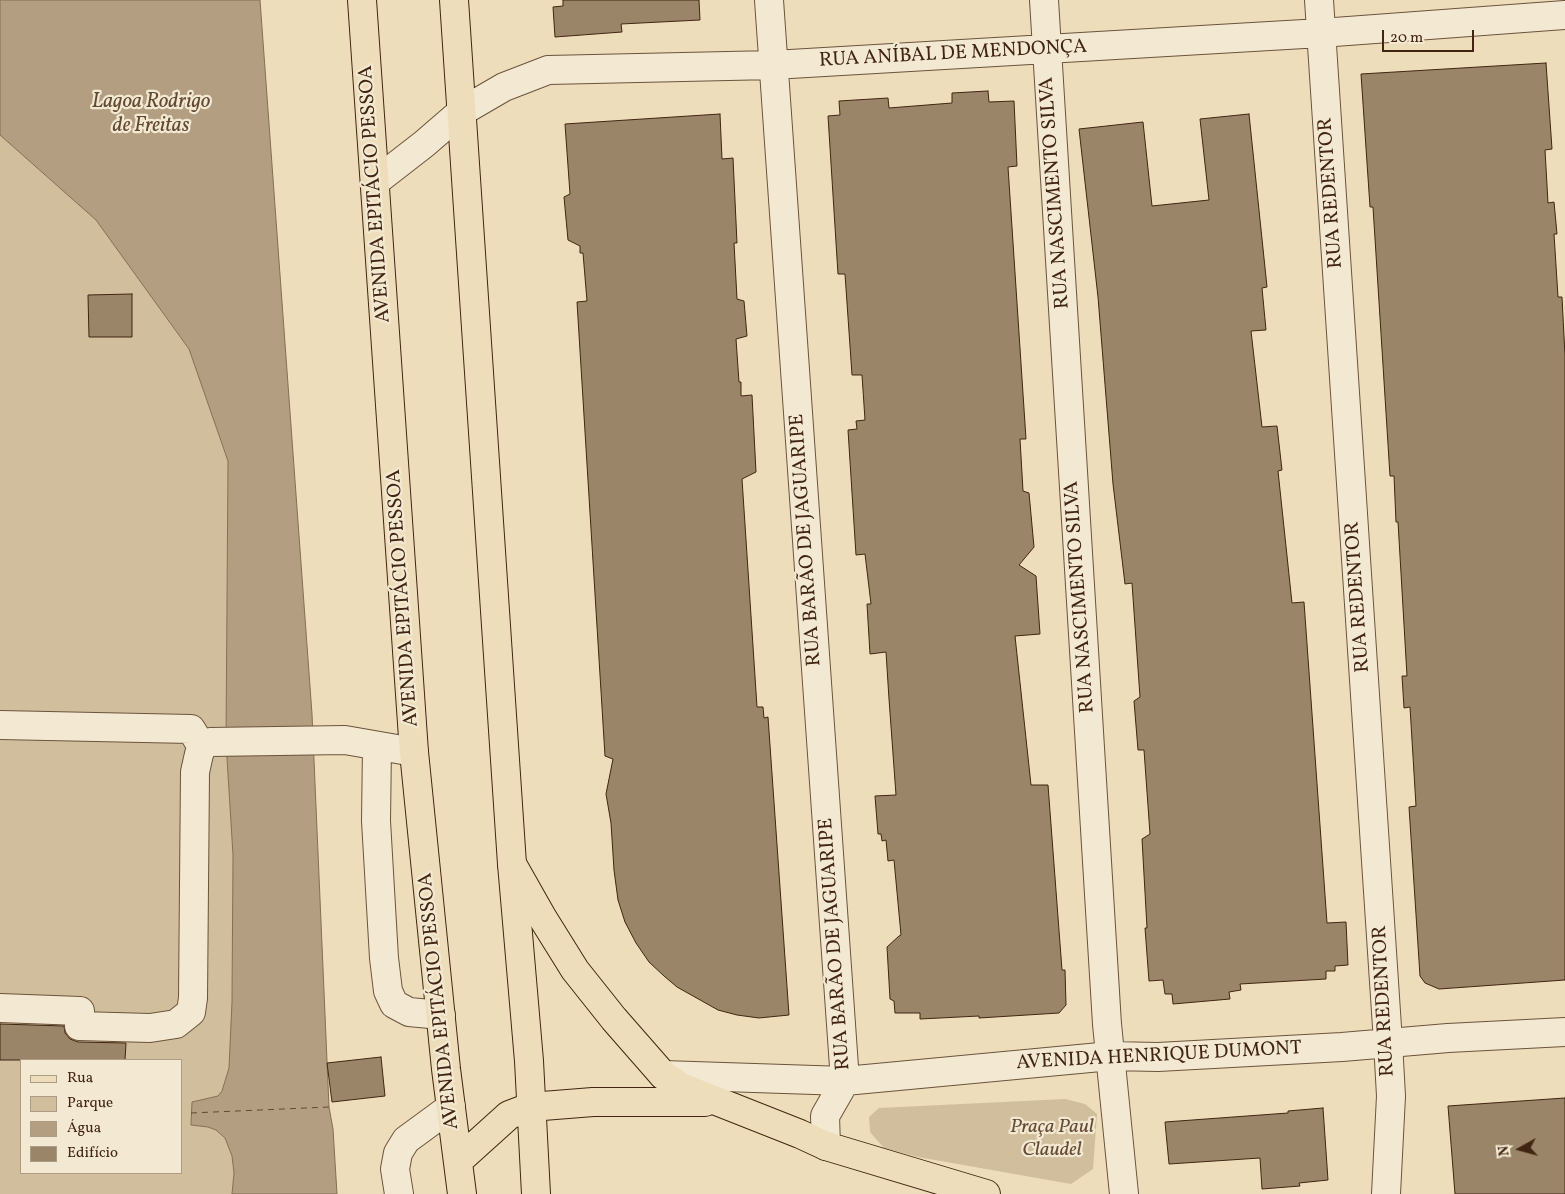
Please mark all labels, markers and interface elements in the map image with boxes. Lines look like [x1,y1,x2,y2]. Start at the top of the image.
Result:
scale bar [1385,20,1478,52]
text: 20 m [1390,28,1423,49]
street label: RUA ANÍBAL DE MENDONÇA [818,36,1088,74]
street label: AVENIDA EPITÁCIO PESSOA [355,64,397,324]
street label: RUA NASCIMENTO SILVA [1036,76,1076,310]
water label: Lagoa Rodrigo de Freitas [92,90,210,140]
street label: RUA REDENTOR [1315,117,1349,269]
street label: RUA BARÃO DE JAGUARIPE [786,413,828,667]
street label: AVENIDA EPITÁCIO PESSOA [383,468,425,728]
street label: RUA NASCIMENTO SILVA [1061,480,1101,714]
street label: RUA REDENTOR [1342,521,1376,673]
street label: RUA BARÃO DE JAGUARIPE [815,817,857,1071]
street label: AVENIDA EPITÁCIO PESSOA [415,871,465,1131]
street label: RUA REDENTOR [1369,925,1401,1077]
street label: AVENIDA HENRIQUE DUMONT [1016,1038,1302,1076]
legend [20,1059,182,1174]
text: Rua [67,1068,93,1089]
text: Parque [67,1093,113,1114]
park label: Praça Paul Claudel [1010,1116,1094,1163]
text: Água [67,1118,101,1139]
north arrow [1495,1124,1545,1174]
text: Edifício [67,1143,118,1164]
text: N [1495,1145,1515,1157]

